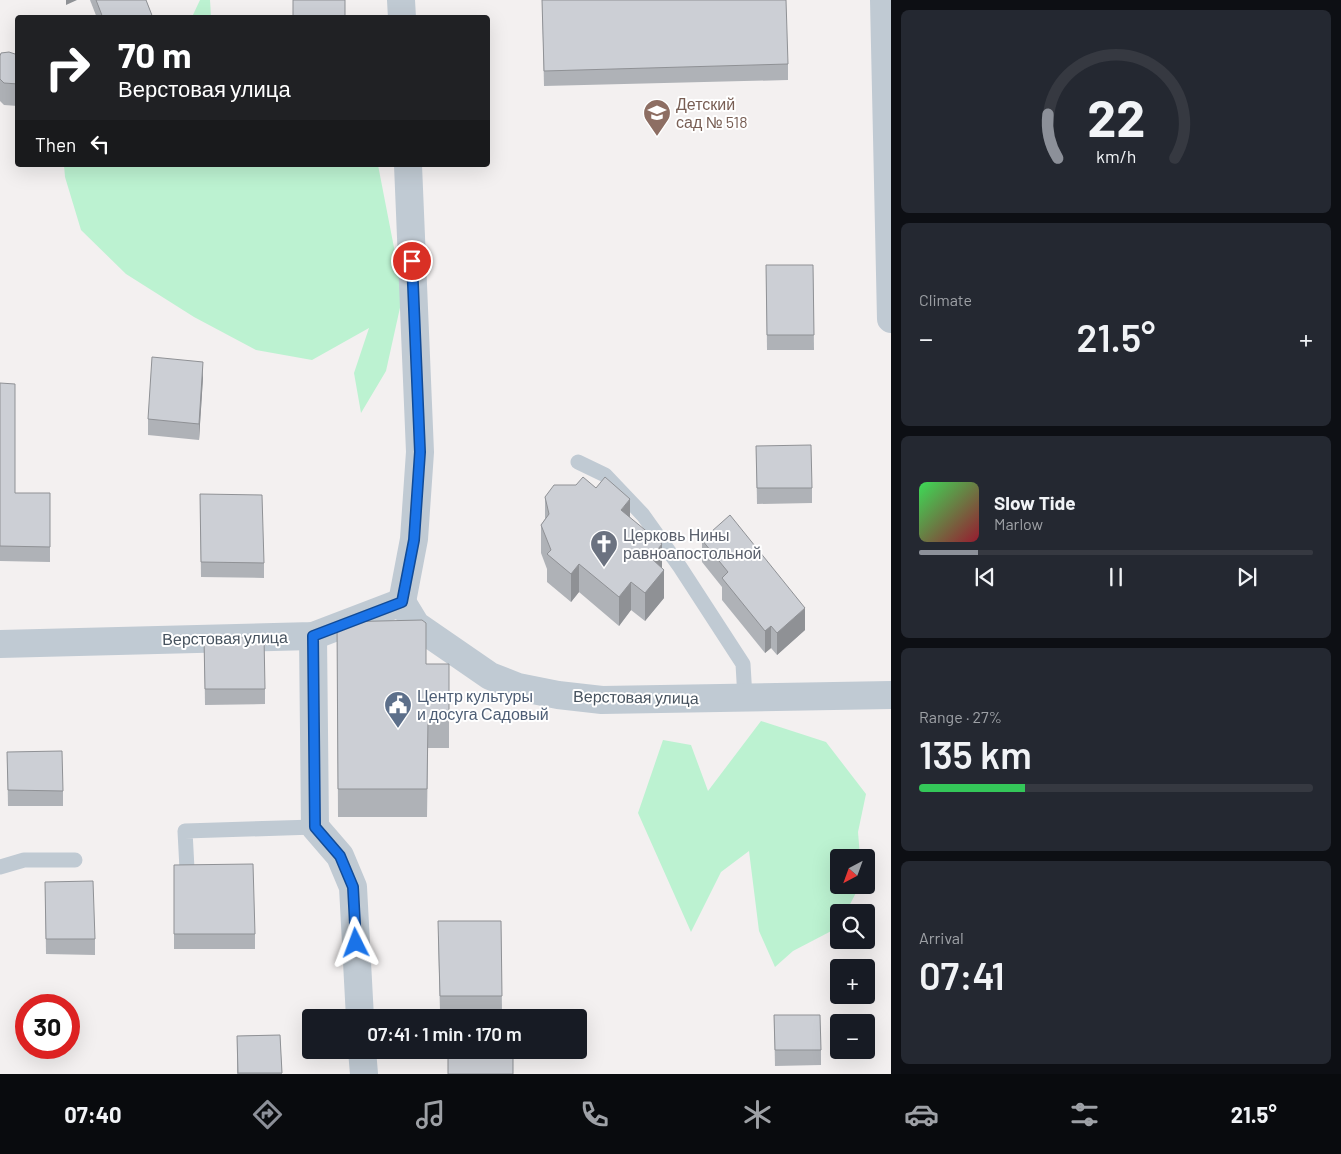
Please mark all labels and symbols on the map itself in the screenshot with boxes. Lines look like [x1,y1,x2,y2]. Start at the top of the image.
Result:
place label: Детский сад № 518 [676,94,748,131]
school or university icon: Детский сад № 518 [642,98,672,137]
pin [391,240,433,282]
place label: Церковь Нины равноапостольной [623,525,762,562]
church icon: Церковь Нины равноапостольной [589,529,619,568]
street label: Верстовая улица [162,627,288,648]
place label: Центр культуры и досуга Садовый [417,686,549,723]
street label: Верстовая улица [573,686,699,707]
public building icon: Центр культуры и досуга Садовый [383,690,413,729]
north arrow [830,849,875,894]
position arrow [329,916,381,968]
speed limit sign: 30 [15,994,80,1059]

